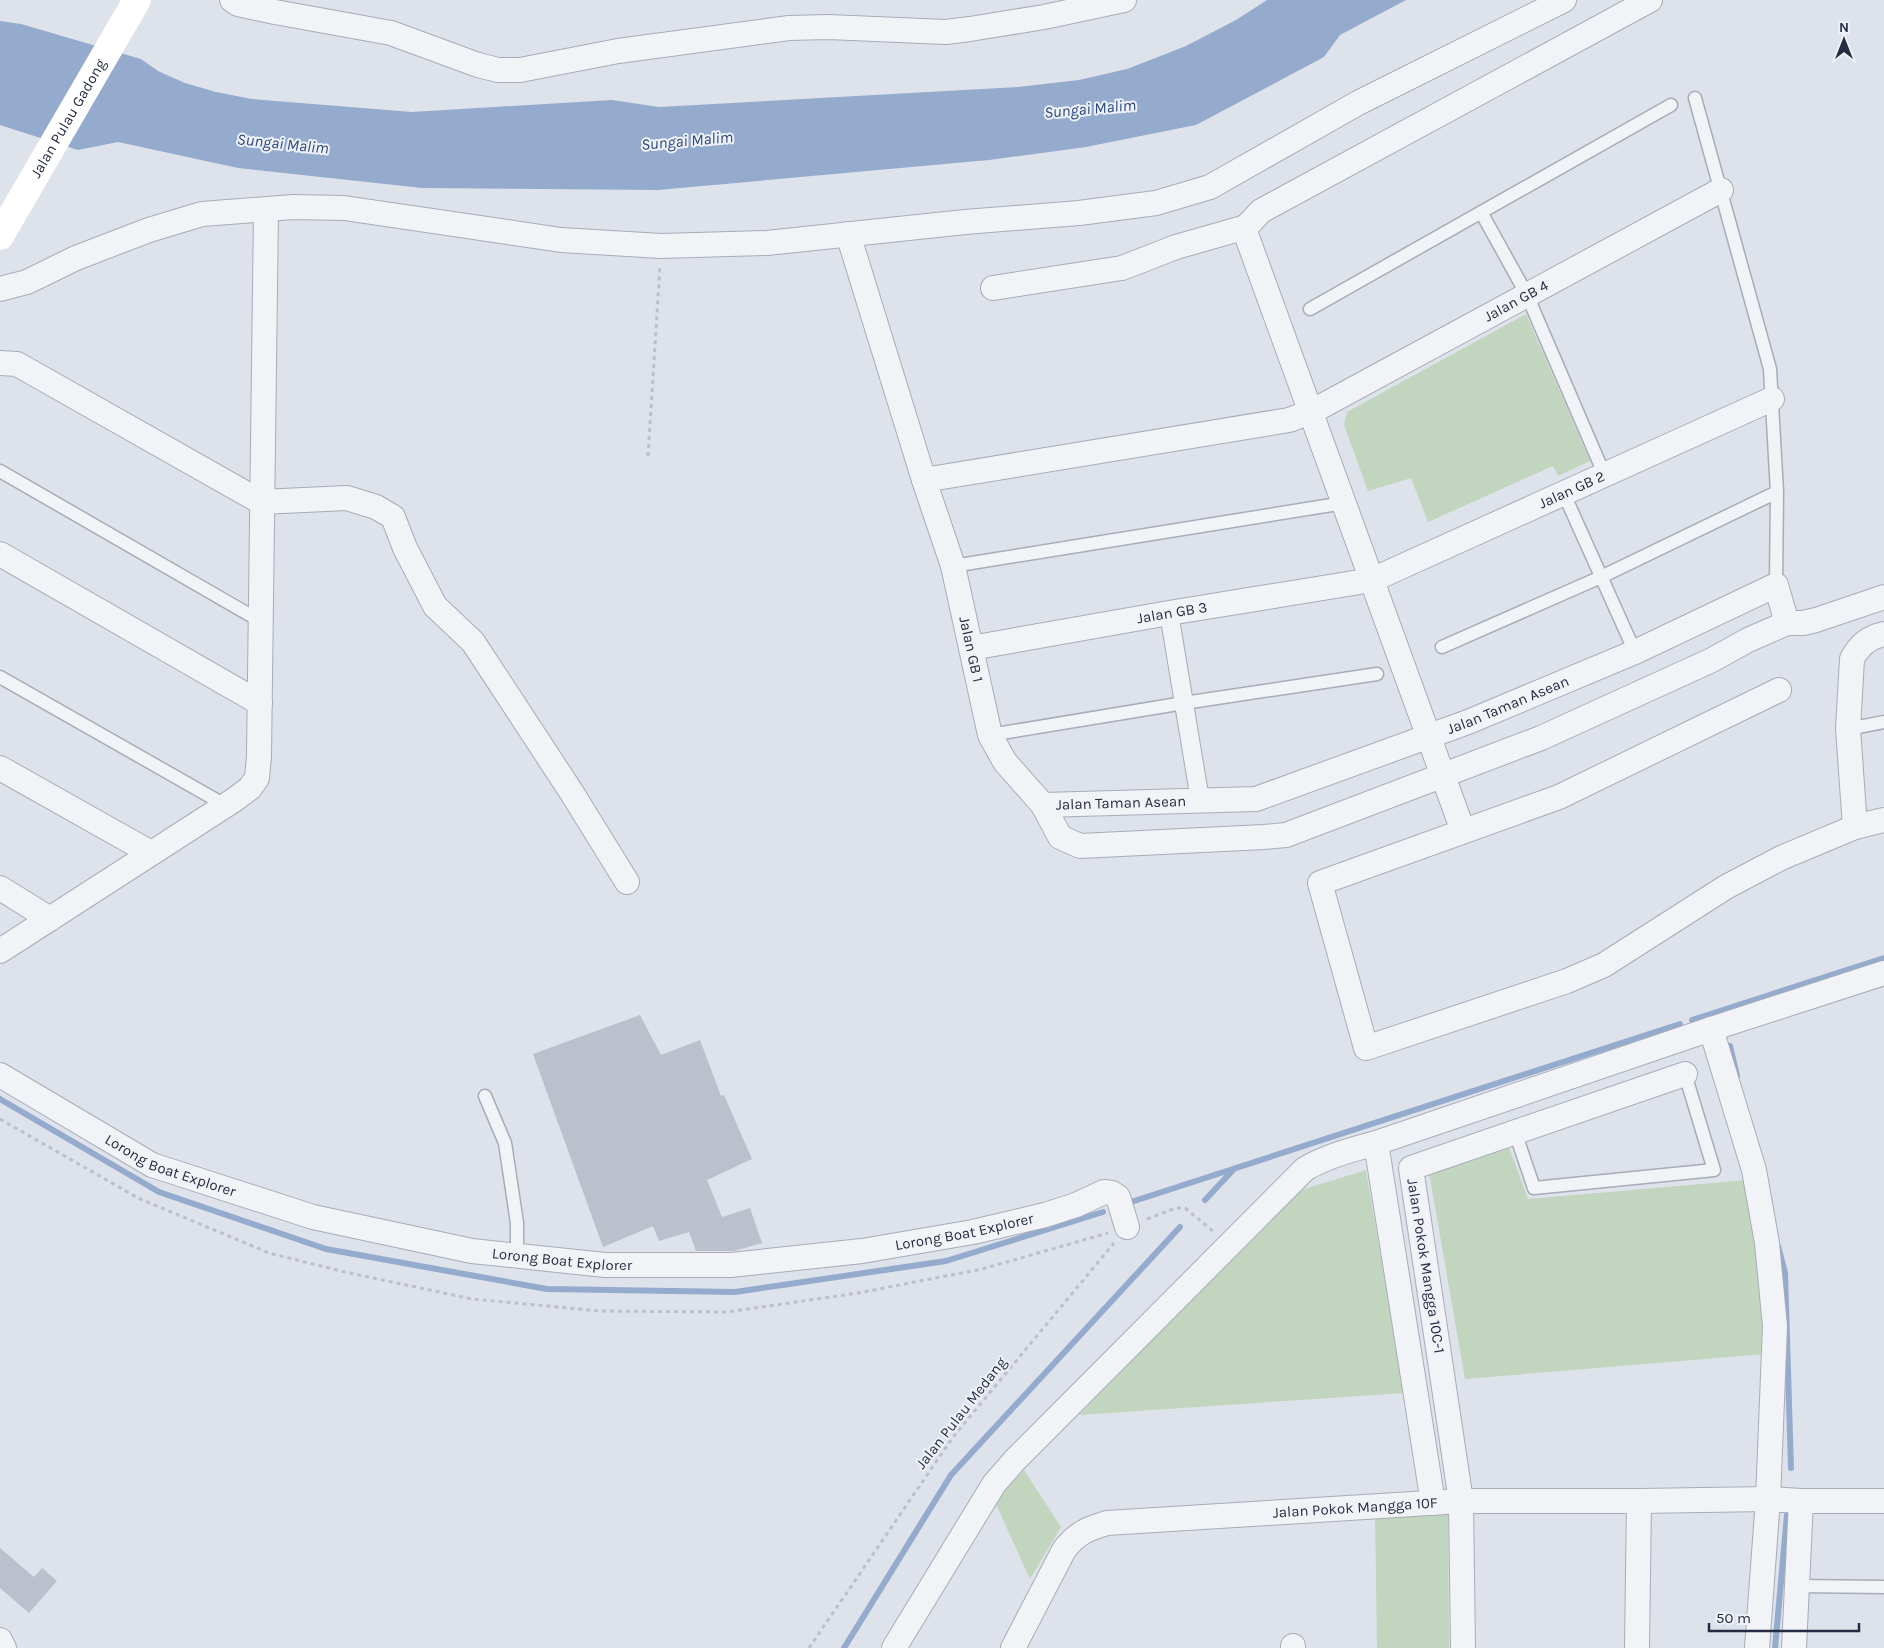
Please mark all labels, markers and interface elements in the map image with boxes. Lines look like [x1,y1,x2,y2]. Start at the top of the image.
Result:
north arrow [1819,15,1869,65]
text: N [1839,19,1849,36]
street label: Jalan Pulau Gadong [27,55,110,181]
water label: Sungai Malim [1043,95,1137,122]
water label: Sungai Malim [640,127,734,154]
water label: Sungai Malim [236,129,330,158]
street label: Jalan GB 4 [1481,276,1552,326]
street label: Jalan GB 2 [1536,467,1608,512]
street label: Jalan GB 3 [1135,598,1208,628]
street label: Jalan GB 1 [955,615,987,684]
street label: Jalan Taman Asean [1444,672,1572,738]
street label: Jalan Taman Asean [1056,792,1186,814]
street label: Lorong Boat Explorer [102,1130,239,1201]
street label: Jalan Pokok Mangga 10C-1 [1403,1177,1449,1355]
street label: Lorong Boat Explorer [894,1209,1036,1254]
street label: Lorong Boat Explorer [491,1244,633,1274]
street label: Jalan Pulau Medang [912,1353,1011,1473]
street label: Jalan Pokok Mangga 10F [1272,1493,1438,1522]
scale bar [1709,1600,1859,1632]
text: 50 m [1716,1609,1751,1627]

